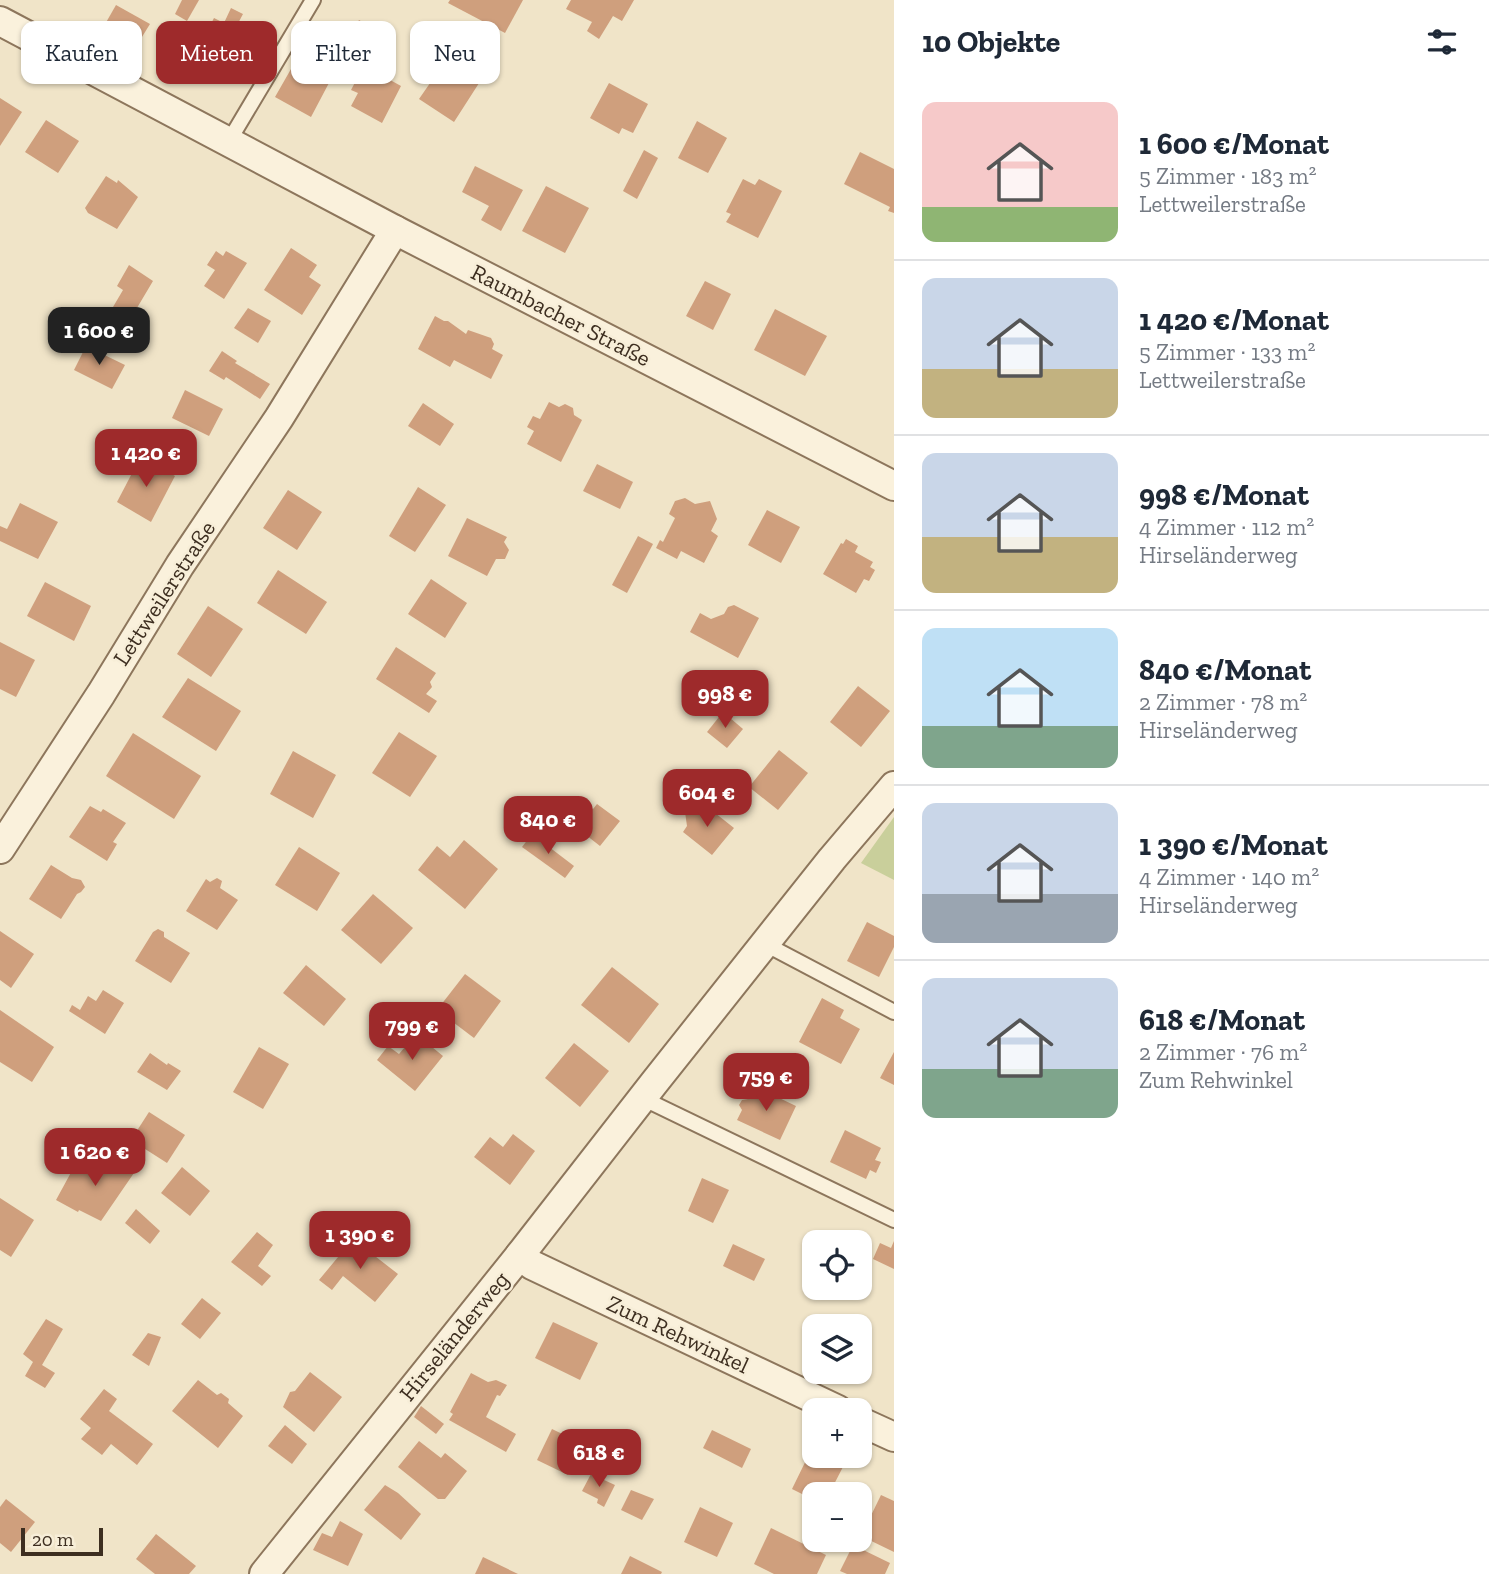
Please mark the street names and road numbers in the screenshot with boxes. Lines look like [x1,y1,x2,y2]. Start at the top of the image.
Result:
street label: Raumbacher Straße [467,258,655,372]
street label: Lettweilerstraße [107,515,221,671]
street label: Hirseländerweg [393,1265,515,1406]
street label: Zum Rehwinkel [602,1289,754,1379]

